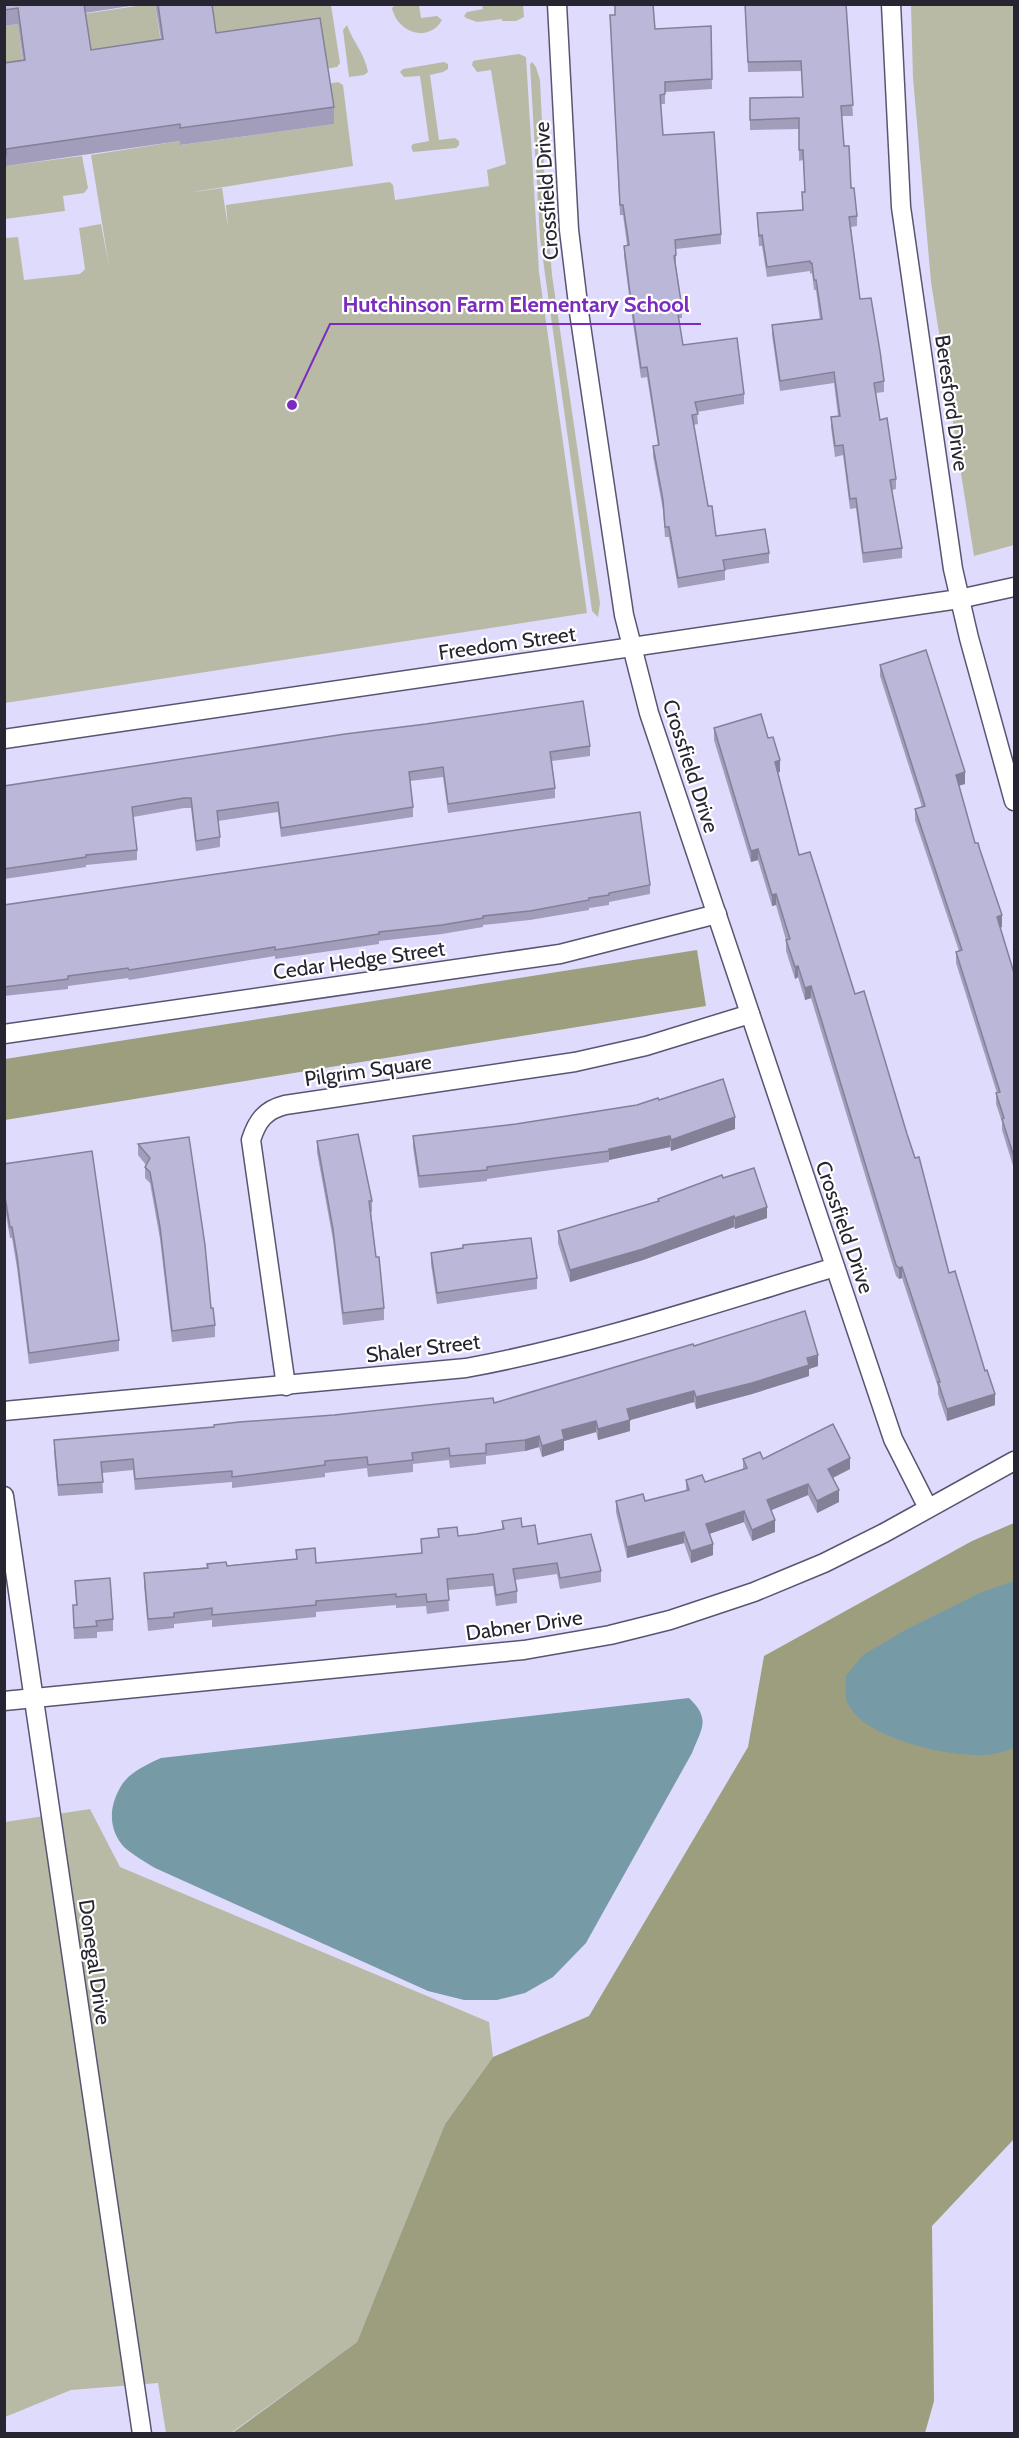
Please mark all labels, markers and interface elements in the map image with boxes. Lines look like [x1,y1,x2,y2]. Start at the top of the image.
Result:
street label: Crossfield Drive [529,121,563,261]
callout: Hutchinson Farm Elementary School [330,284,701,324]
text: Hutchinson Farm Elementary School [342,291,690,318]
street label: Beresford Drive [930,333,974,473]
street label: Freedom Street [437,621,577,665]
street label: Crossfield Drive [658,696,724,836]
street label: Cedar Hedge Street [271,936,447,984]
street label: Pilgrim Square [303,1049,433,1091]
street label: Crossfield Drive [811,1157,879,1297]
street label: Shaler Street [365,1329,481,1367]
street label: Dabner Drive [464,1604,584,1646]
street label: Donegal Drive [74,1898,116,2027]

